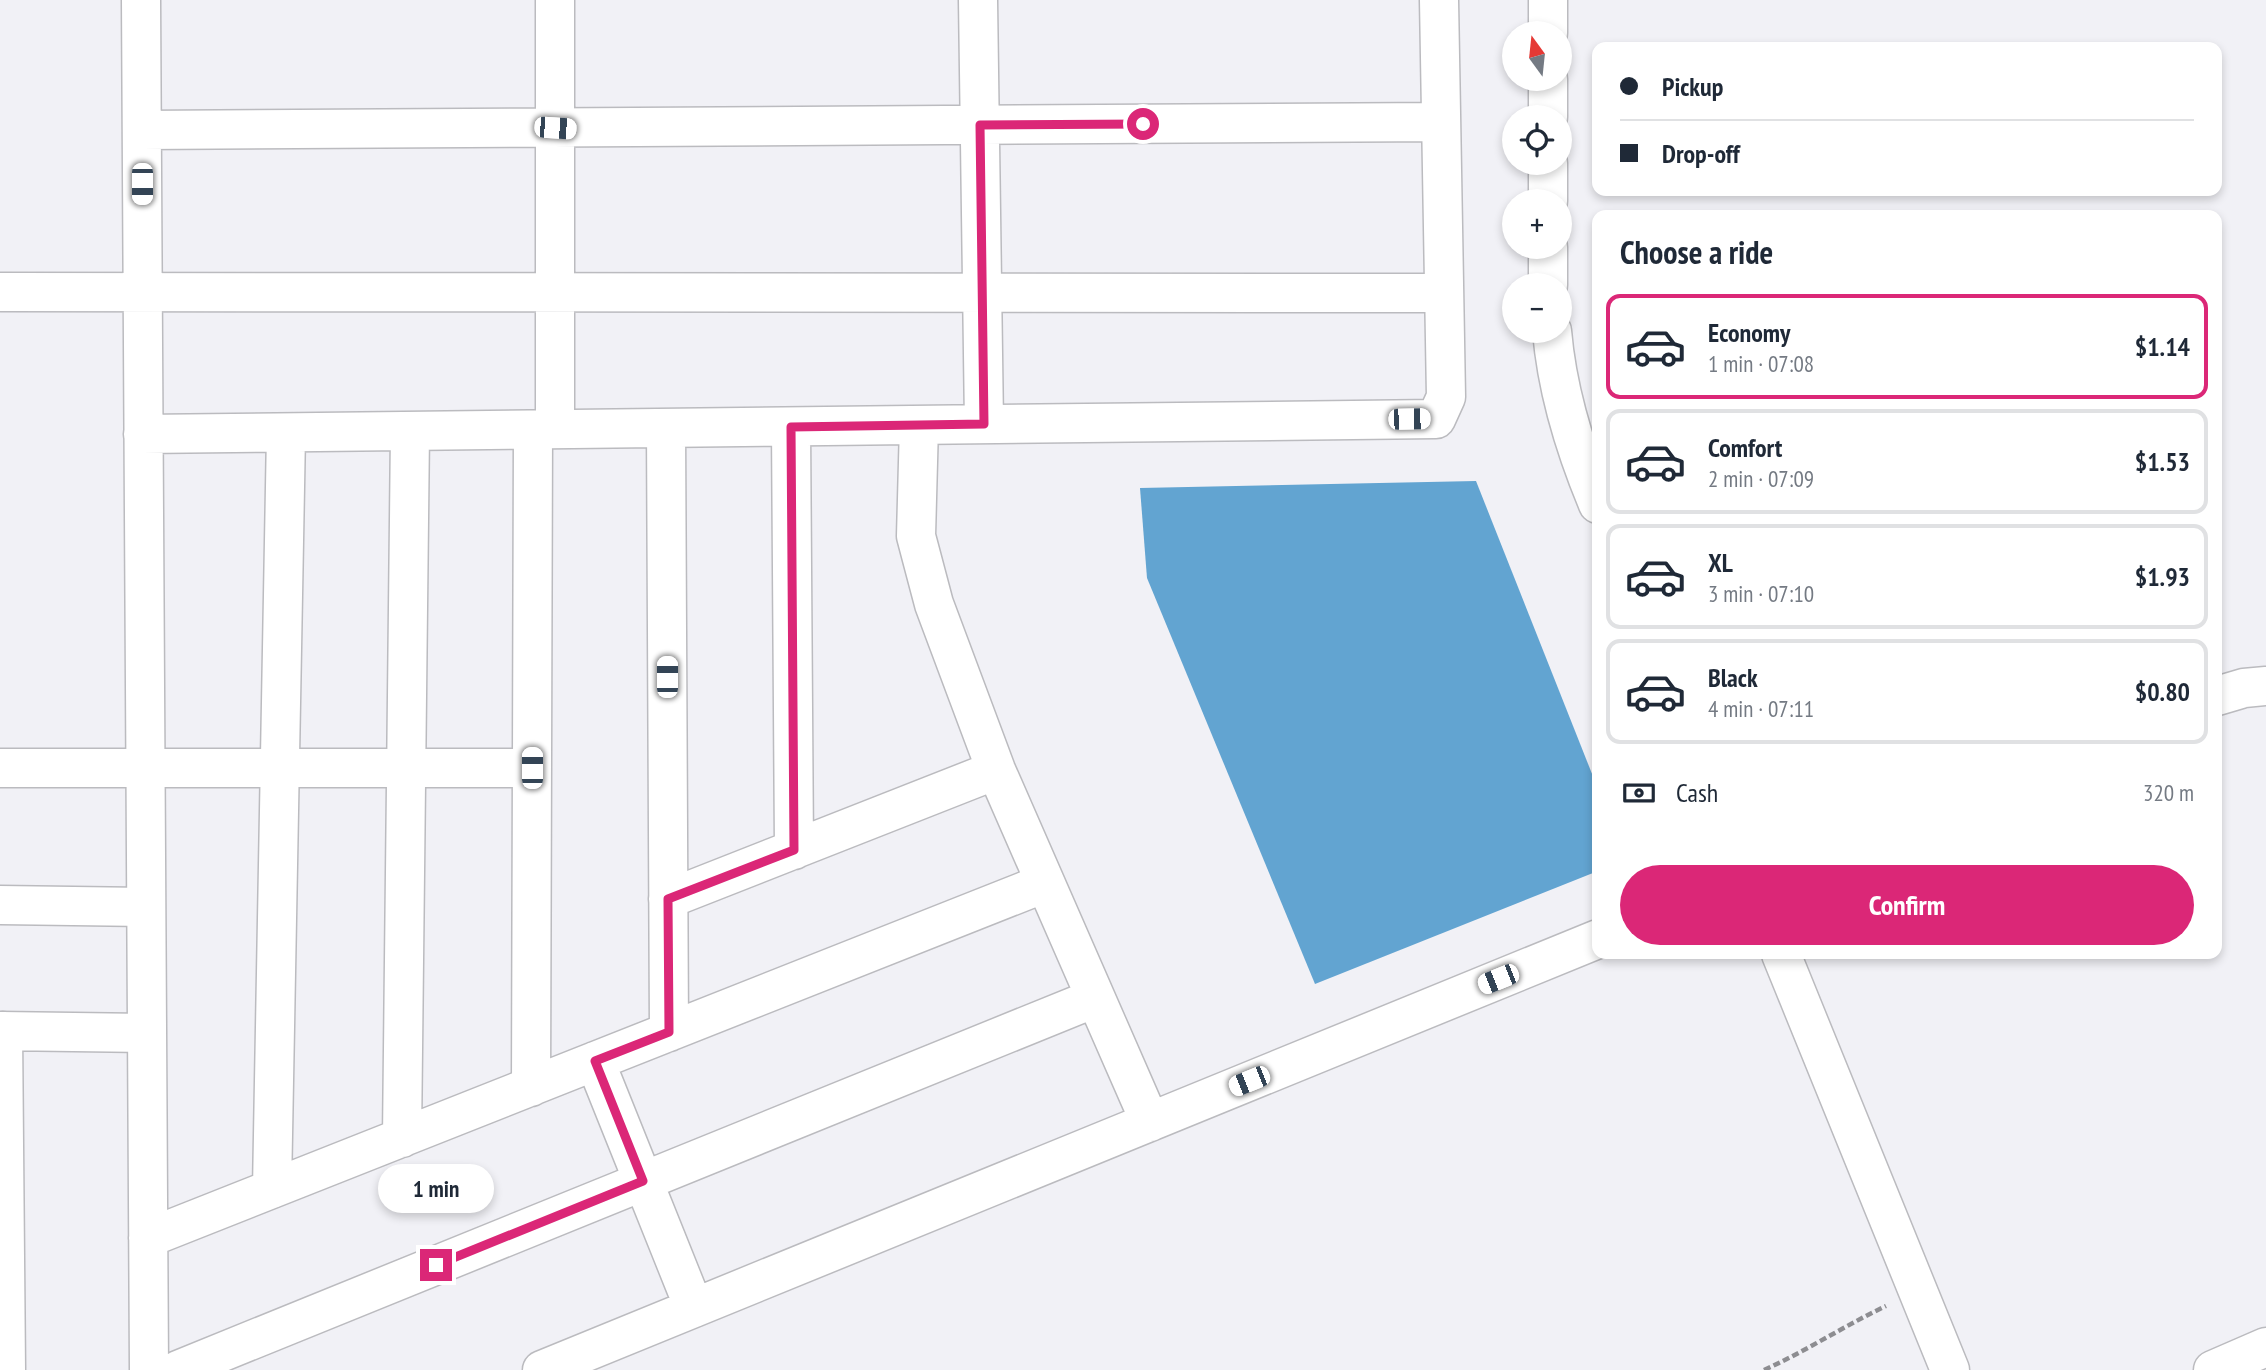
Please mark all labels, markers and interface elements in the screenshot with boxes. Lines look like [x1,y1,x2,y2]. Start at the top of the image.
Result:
north arrow [1502,21,1572,91]
map controls [1502,21,1572,343]
text: Pickup [1662,70,1723,103]
button: locate [1502,105,1572,175]
route start [1127,108,1159,140]
car [534,116,577,140]
text: Drop-off [1662,137,1740,170]
car [132,163,153,205]
button: + [1502,189,1572,259]
text: Choose a ride [1620,231,1773,273]
button: − [1502,273,1572,343]
icon: car [1624,315,1687,378]
text: Economy [1708,316,1790,349]
text: $1.14 [2135,330,2190,363]
text: 1 min · 07:08 [1708,349,1814,378]
car [1388,408,1431,430]
icon: car [1624,430,1687,493]
text: Comfort [1708,431,1782,464]
text: $1.53 [2135,445,2190,478]
text: 2 min · 07:09 [1708,464,1814,493]
icon: car [1624,545,1687,608]
text: XL [1708,546,1733,579]
text: $1.93 [2135,560,2190,593]
text: 3 min · 07:10 [1708,579,1814,608]
car [657,656,678,698]
icon: car [1624,660,1687,723]
text: Black [1708,661,1758,694]
text: $0.80 [2135,675,2190,708]
text: 4 min · 07:11 [1708,694,1814,723]
car [522,747,543,789]
icon: cash [1620,774,1658,812]
text: Cash [1676,776,1718,809]
text: 320 m [2143,778,2194,807]
button: Confirm [1620,865,2194,945]
car [1475,961,1522,997]
car [1226,1063,1273,1099]
callout: 1 min [378,1164,494,1212]
text: 1 min [413,1174,459,1203]
route end [420,1249,452,1281]

